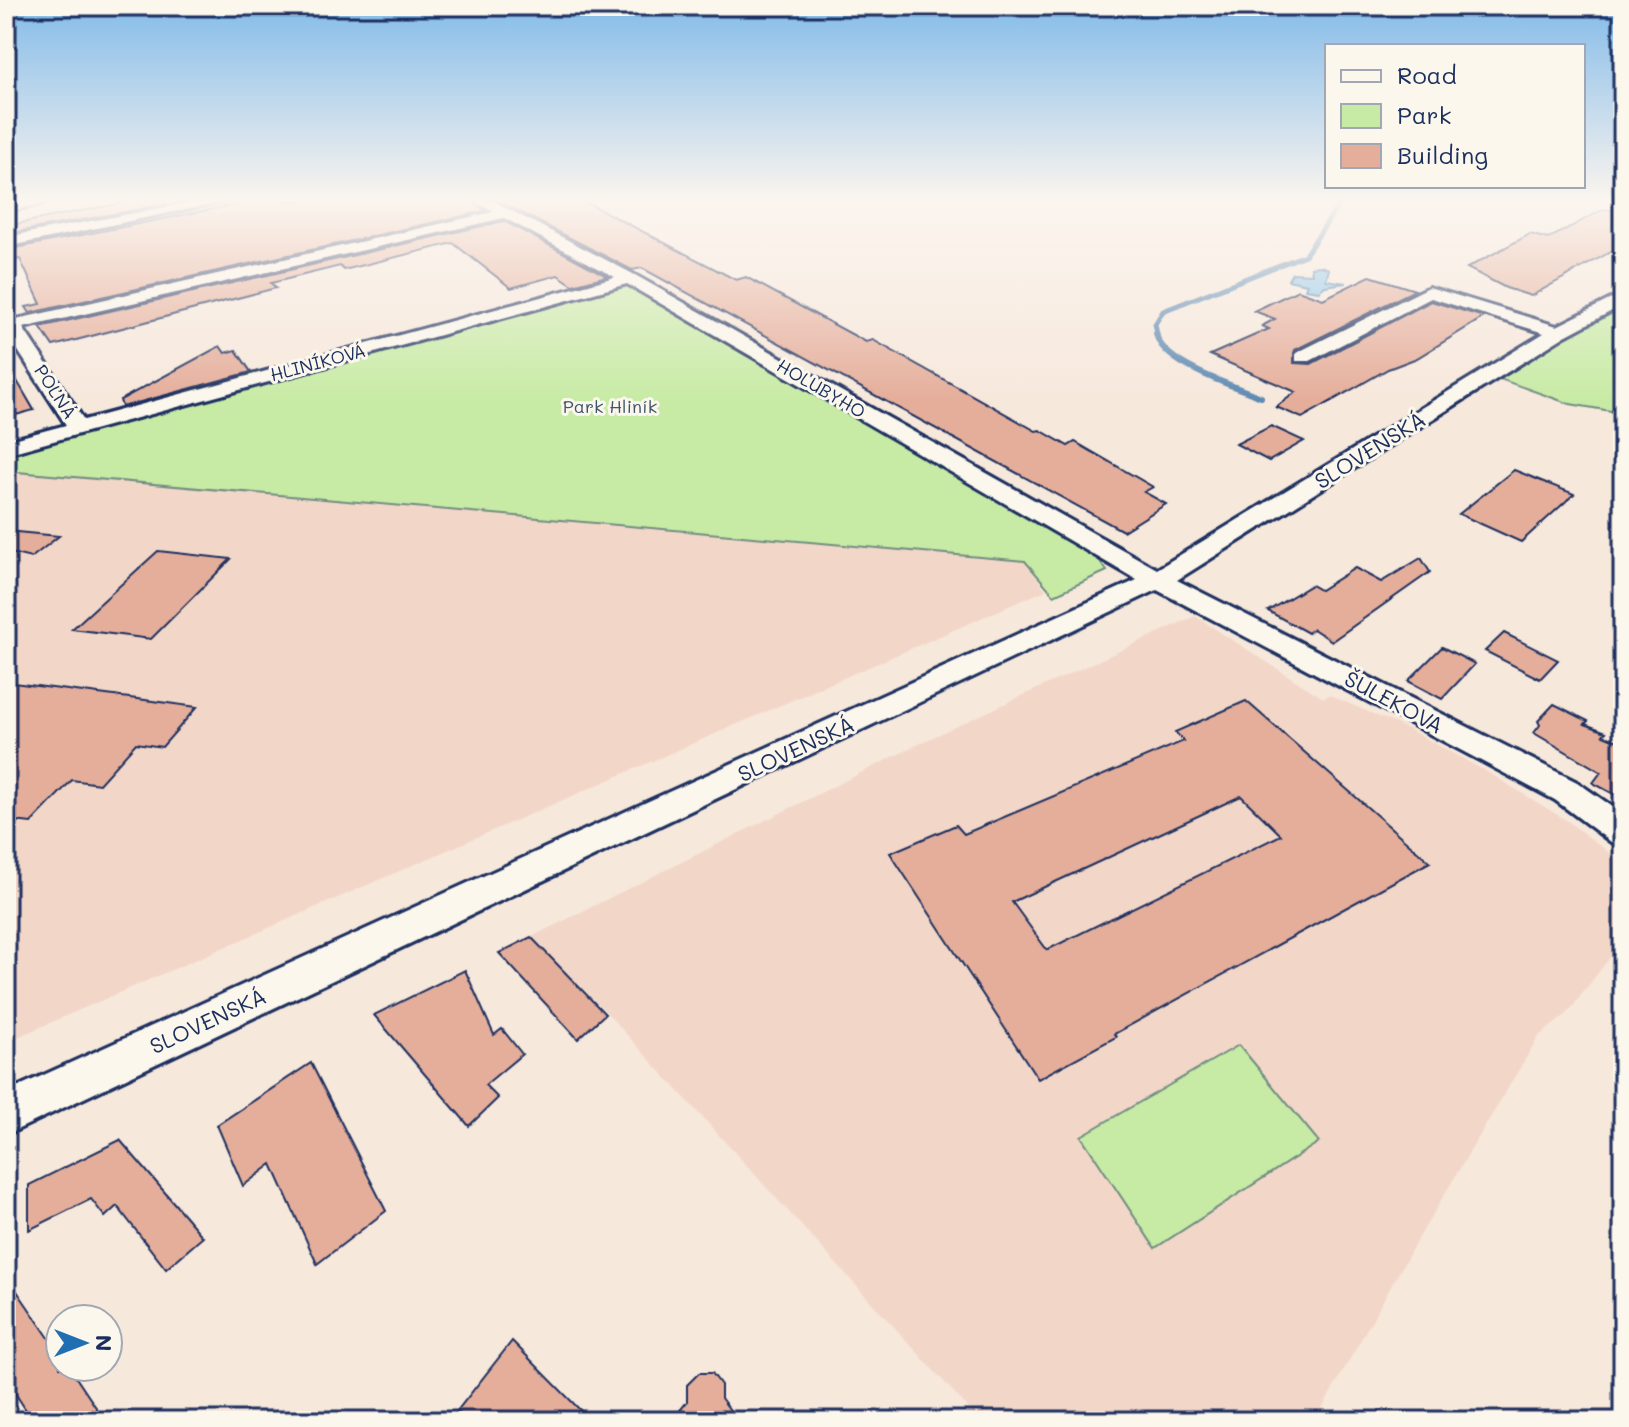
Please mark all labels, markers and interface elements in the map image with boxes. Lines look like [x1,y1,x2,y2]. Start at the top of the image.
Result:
legend [1325,44,1585,188]
text: Road [1397,59,1457,90]
text: Park [1397,99,1451,130]
text: Building [1397,139,1488,170]
street label: HLINÍKOVÁ [267,338,368,386]
street label: HOLUBYHO [773,353,870,423]
street label: POĽNÁ [29,360,82,423]
park label: Park Hliník [563,394,657,418]
street label: SLOVENSKÁ [1309,404,1431,495]
street label: ŠULEKOVA [1340,663,1449,740]
street label: SLOVENSKÁ [733,709,859,788]
street label: SLOVENSKÁ [145,981,271,1060]
north arrow [44,1303,124,1383]
text: N [90,1335,119,1351]

